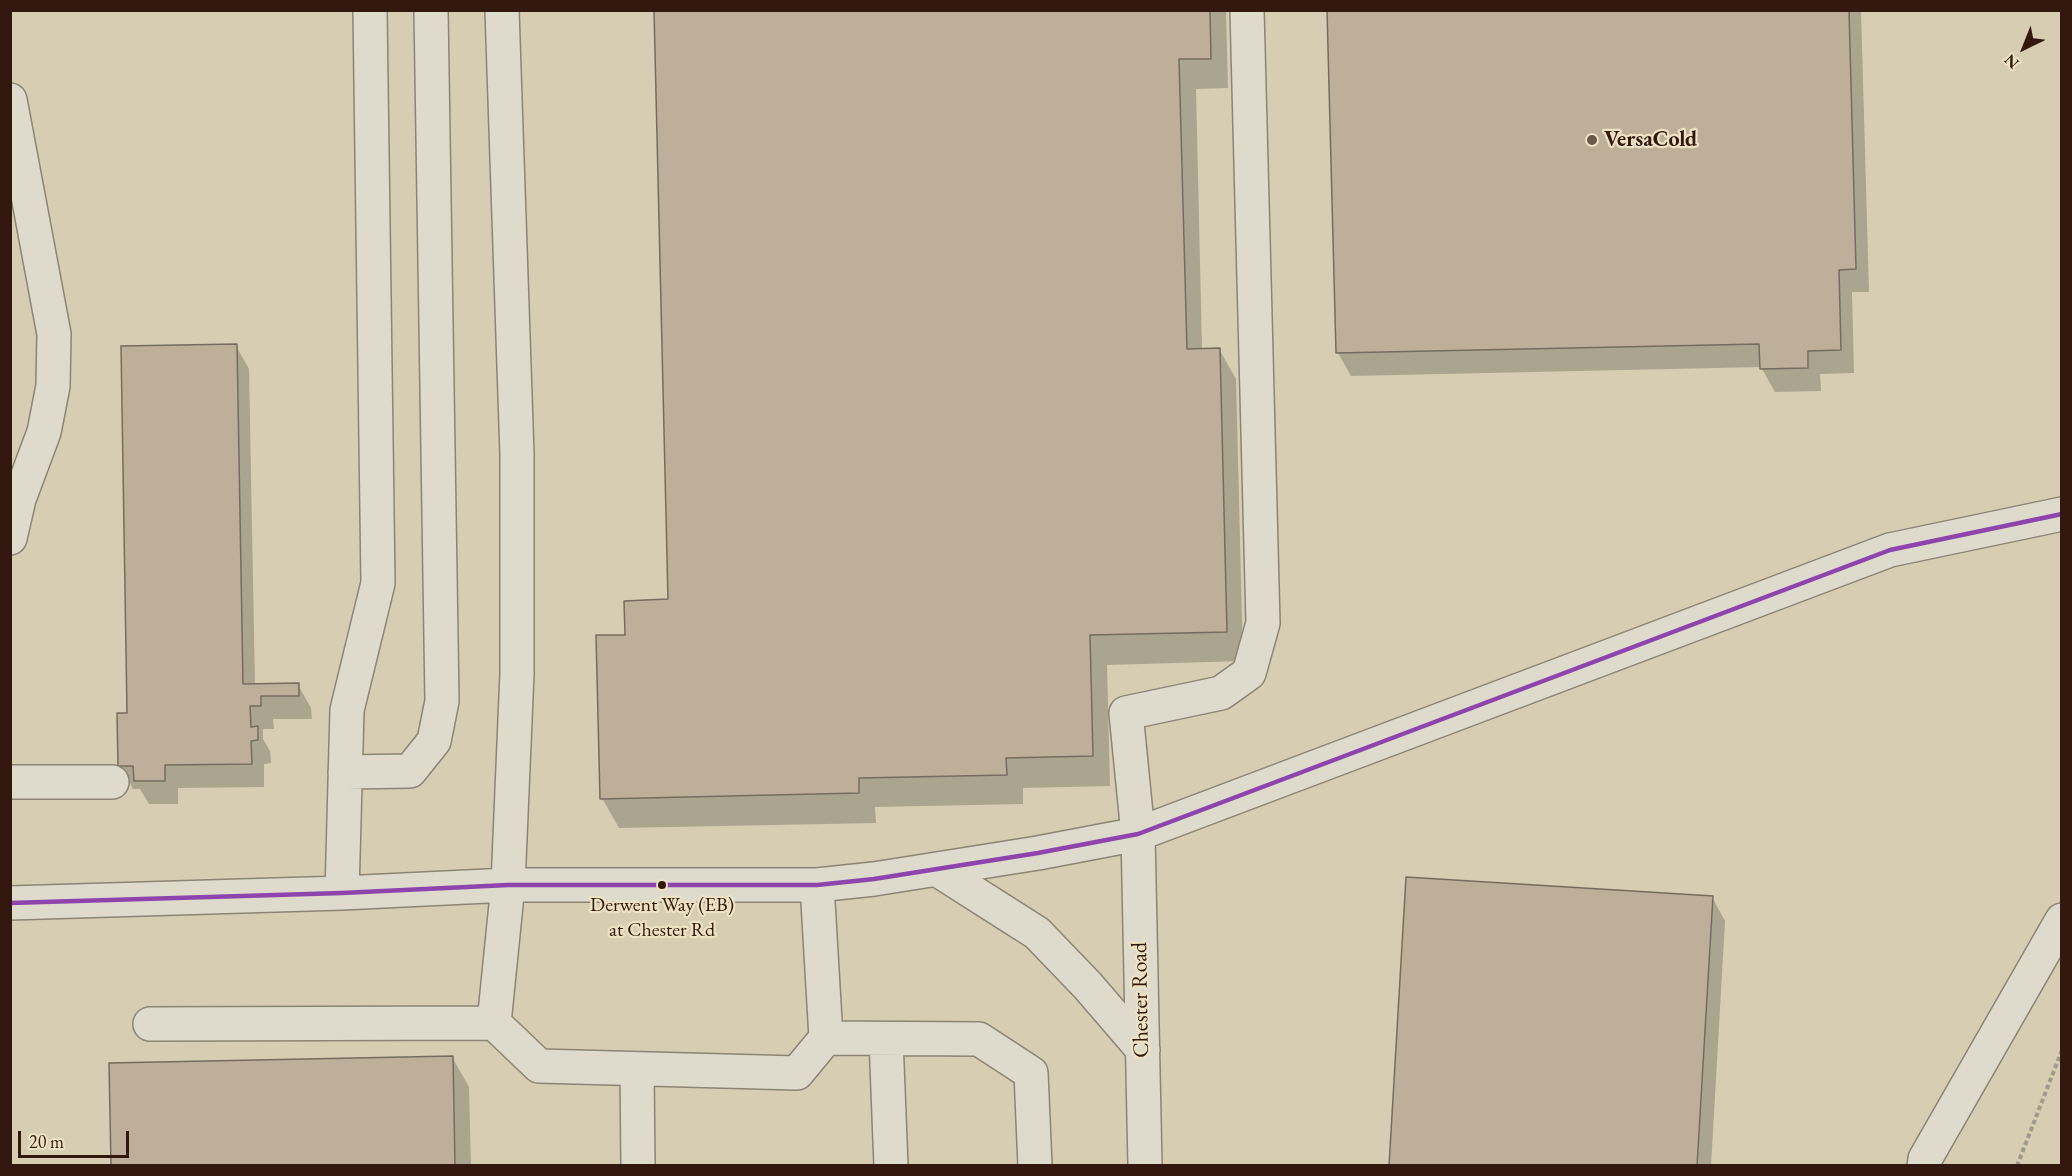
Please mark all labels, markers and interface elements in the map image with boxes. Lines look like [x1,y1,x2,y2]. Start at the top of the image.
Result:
north arrow [1994,18,2054,78]
text: N [1999,49,2023,74]
place label: VersaCold [1604,127,1697,153]
marker: VersaCold [1585,133,1599,147]
marker: Derwent Way (EB) at Chester Rd [656,879,668,891]
place label: Derwent Way (EB) at Chester Rd [590,894,734,941]
street label: Chester Road [1127,942,1155,1058]
scale bar [21,1119,132,1157]
text: 20 m [29,1130,64,1153]

